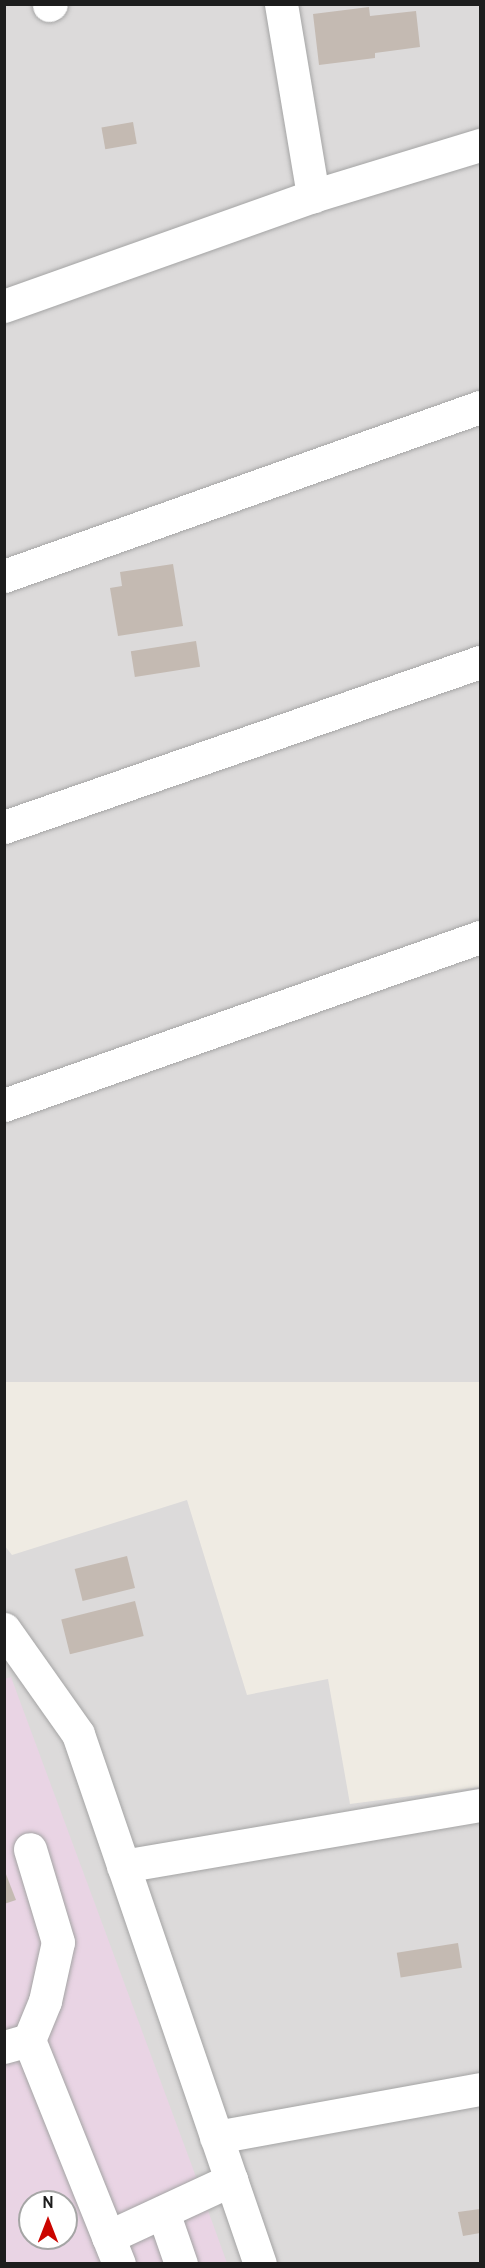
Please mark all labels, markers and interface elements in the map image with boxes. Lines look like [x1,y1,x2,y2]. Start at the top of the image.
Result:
north arrow [18,2190,78,2250]
text: N [42,2194,54,2214]

